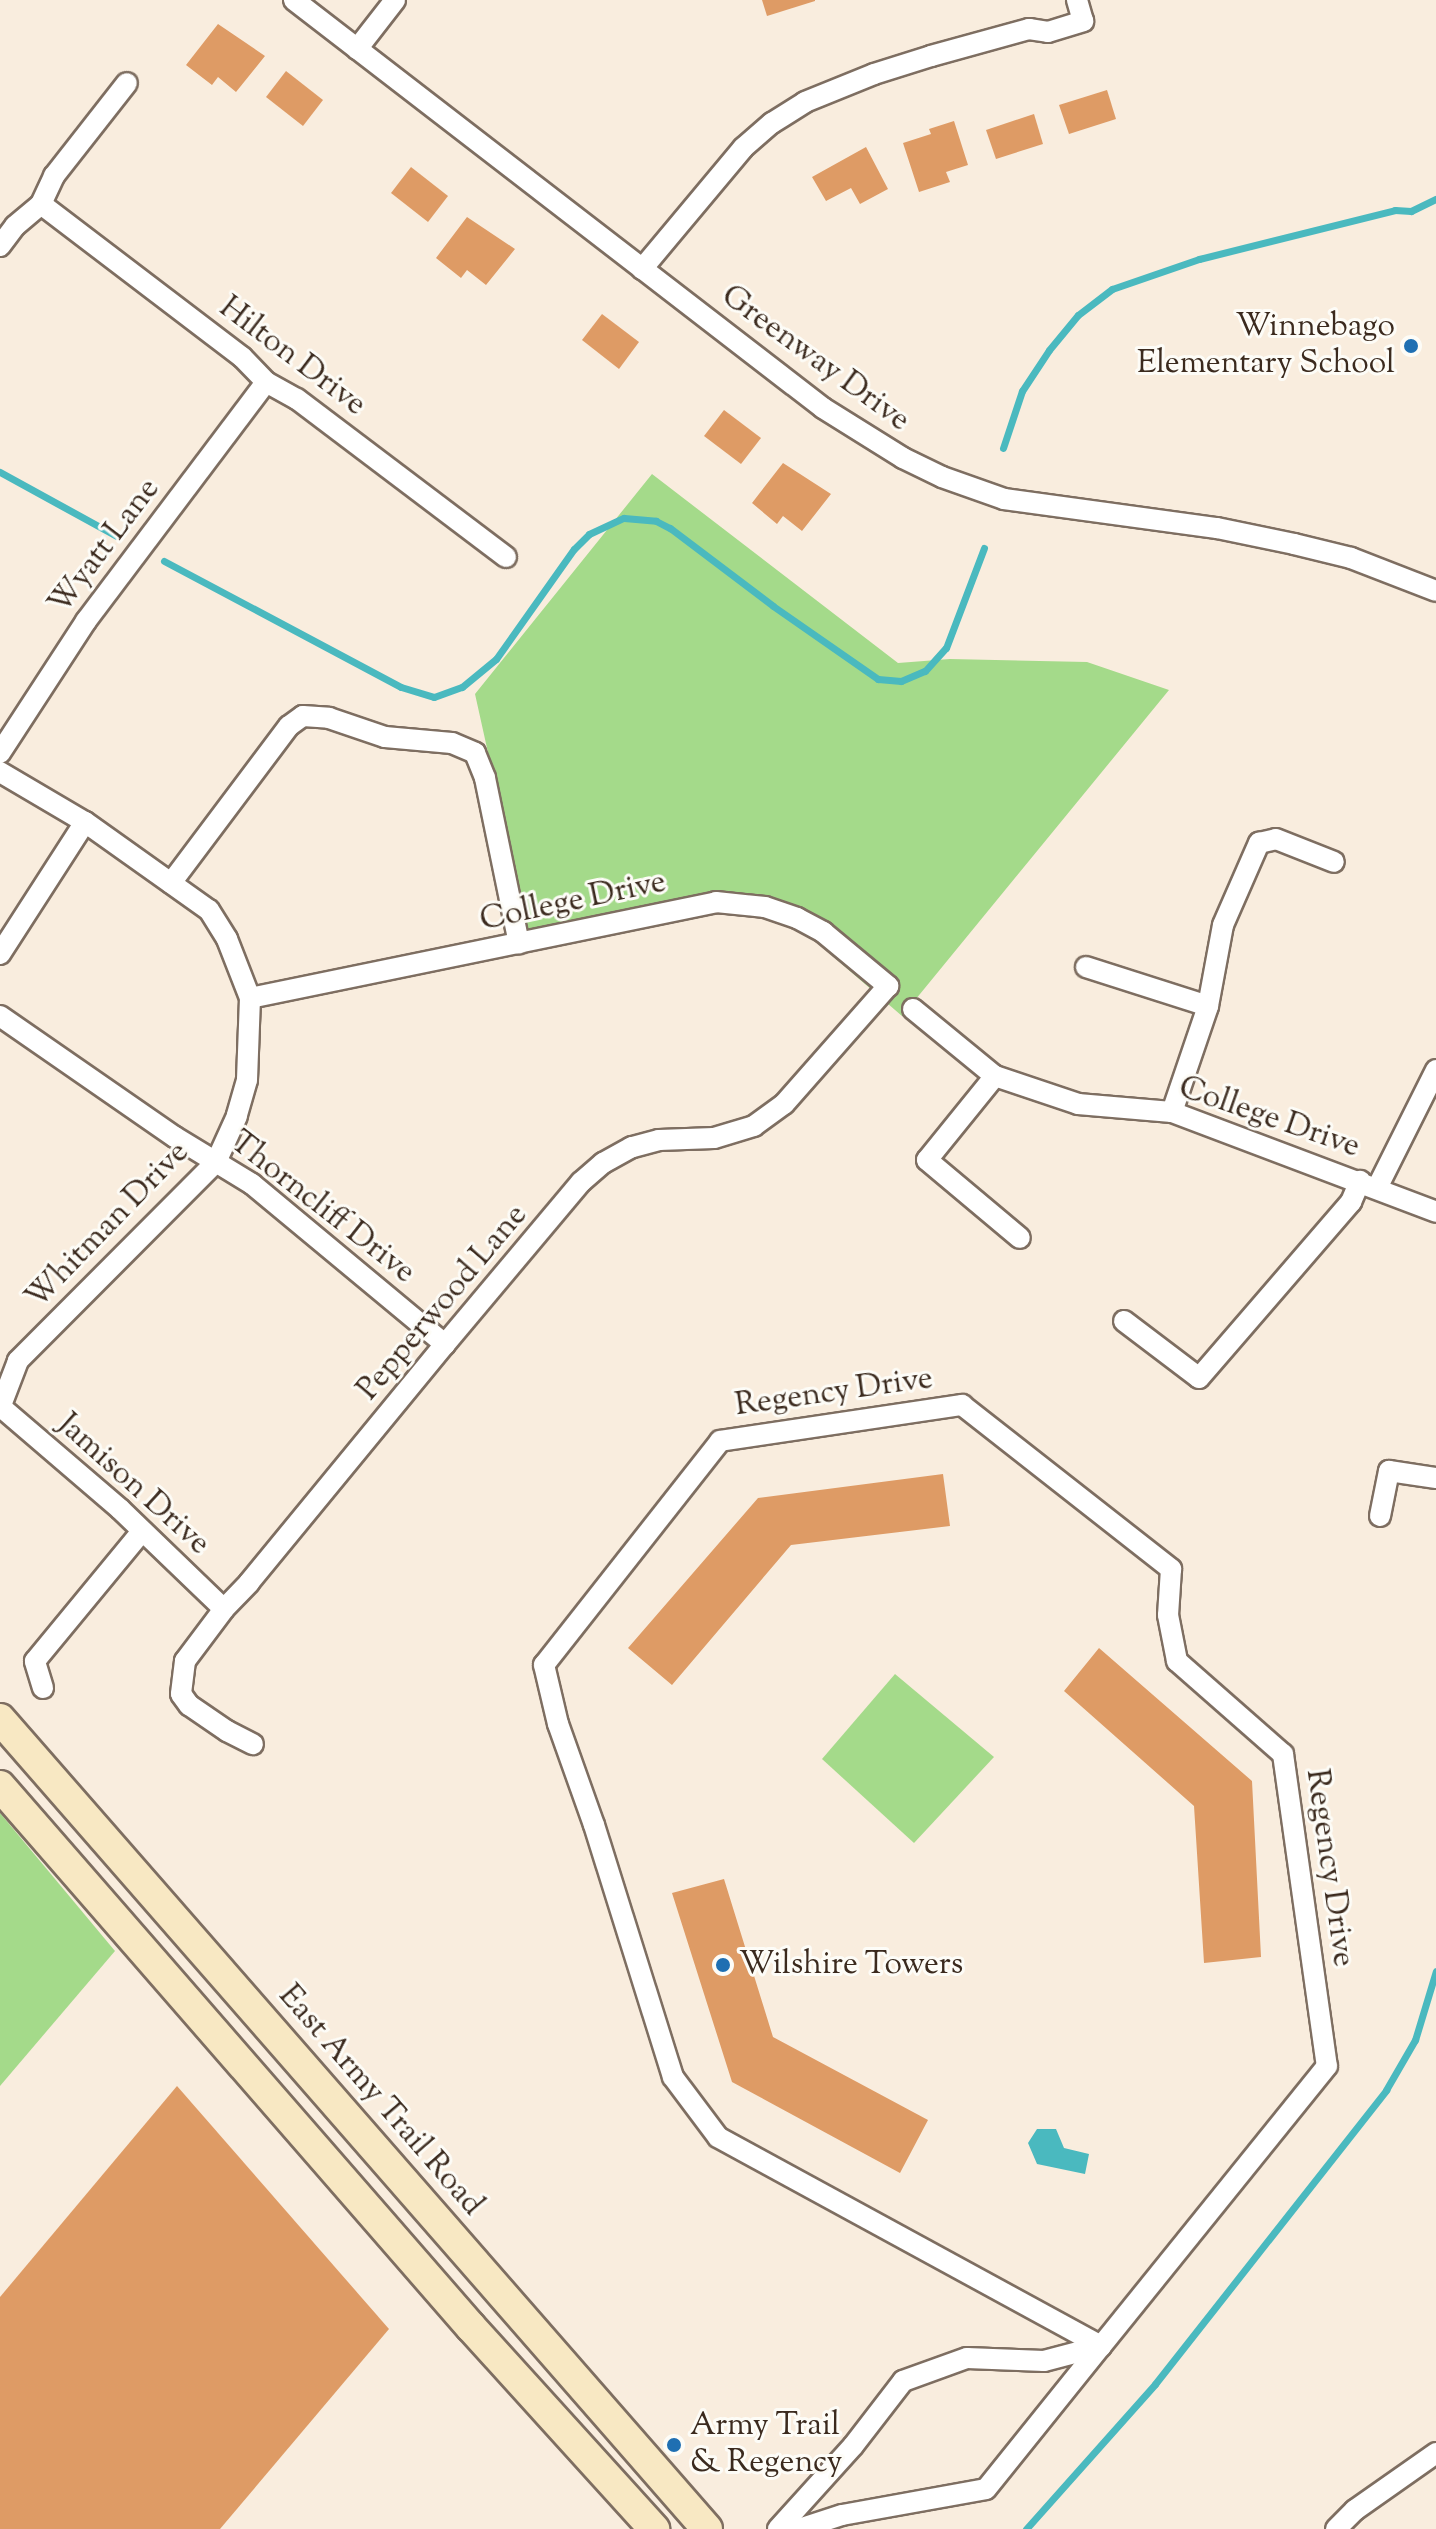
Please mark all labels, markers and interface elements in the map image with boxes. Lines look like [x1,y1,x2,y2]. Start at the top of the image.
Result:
street label: Greenway Drive [713,278,917,440]
street label: Hilton Drive [211,289,373,425]
place label: Winnebago Elementary School [1137,309,1395,384]
marker: Winnebago Elementary School [1402,337,1420,355]
street label: Wyatt Lane [41,471,169,623]
street label: College Drive [477,864,669,940]
street label: College Drive [1173,1069,1365,1167]
street label: Thorncliff Drive [222,1124,422,1292]
street label: Whitman Drive [18,1134,198,1318]
street label: Pepperwood Lane [350,1197,536,1409]
street label: Regency Drive [733,1360,935,1426]
street label: Jamison Drive [49,1406,217,1564]
street label: Regency Drive [1296,1767,1362,1969]
place label: Wilshire Towers [739,1946,963,1984]
marker: Wilshire Towers [714,1956,732,1974]
street label: East Army Trail Road [269,1978,491,2224]
place label: Army Trail & Regency [690,2408,843,2483]
marker: Army Trail & Regency [665,2436,683,2454]

